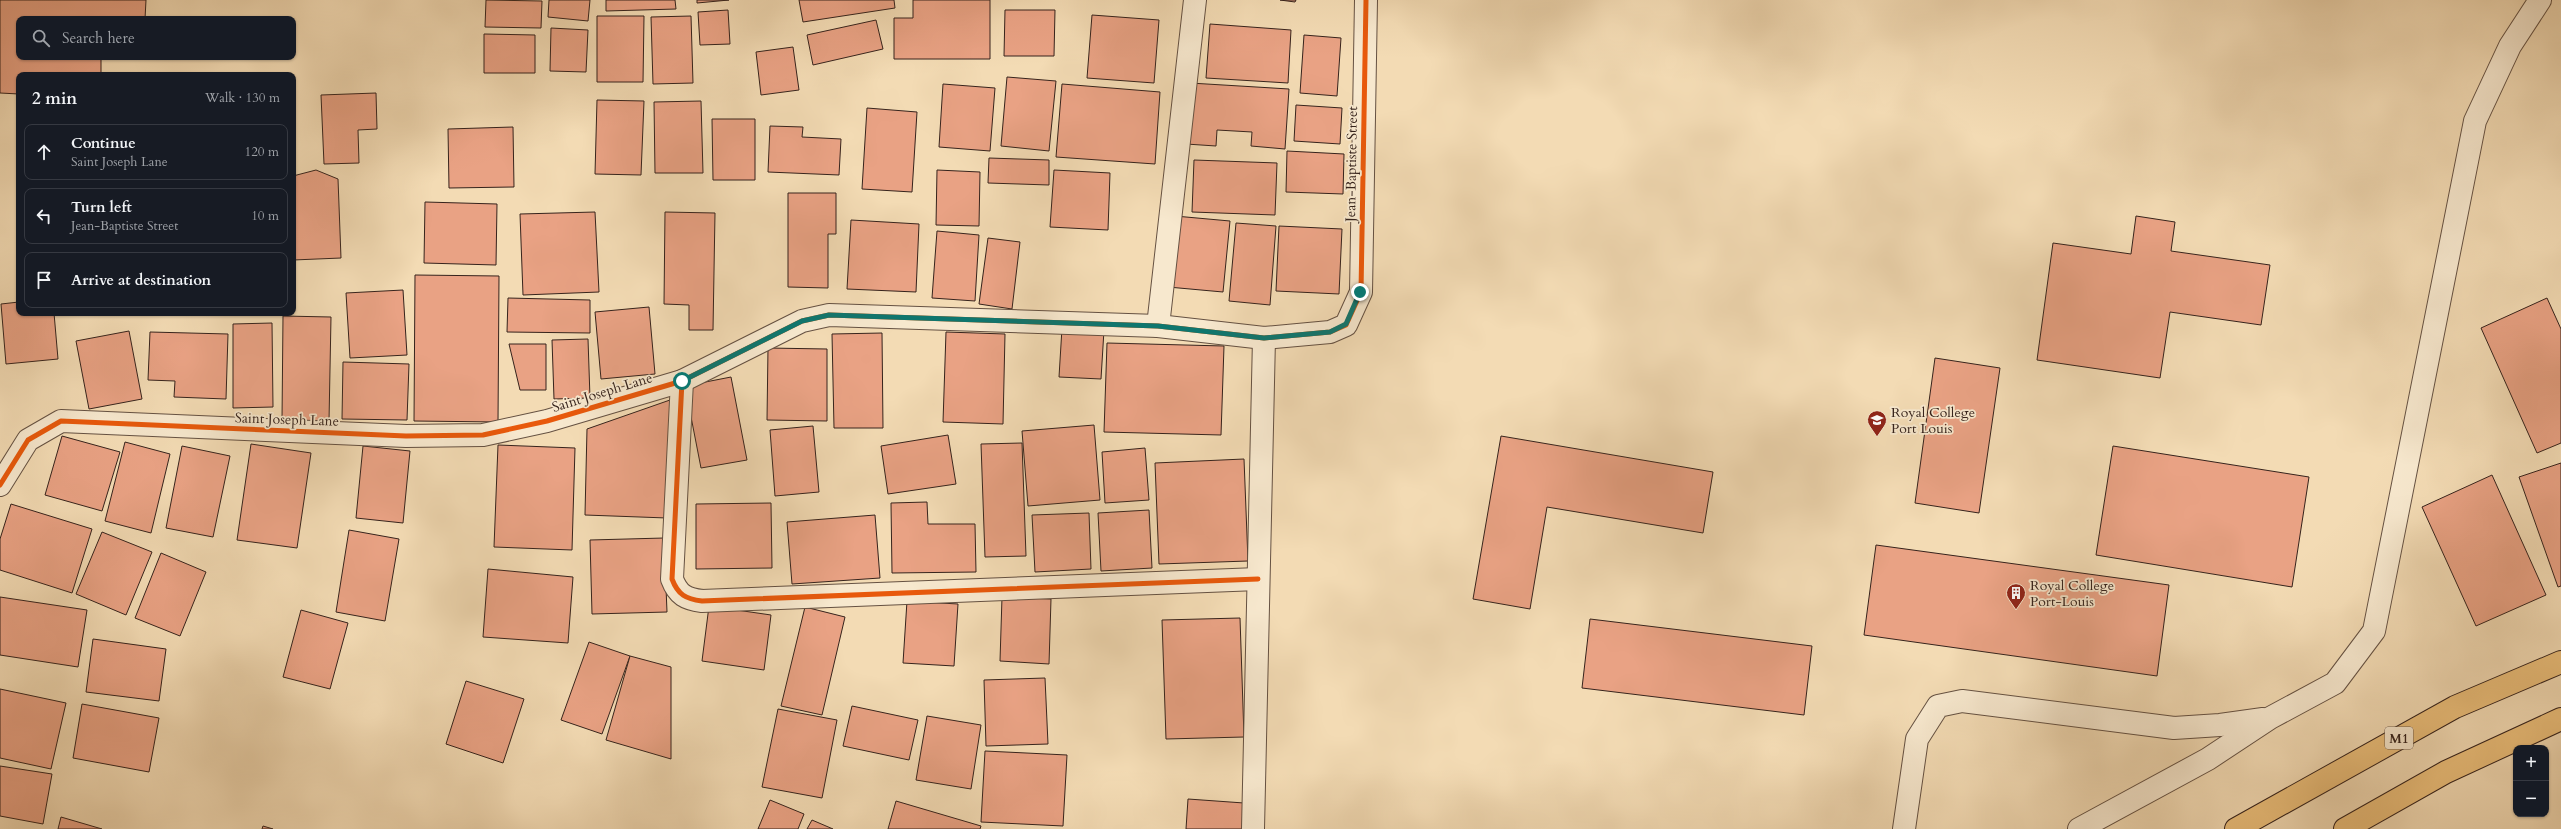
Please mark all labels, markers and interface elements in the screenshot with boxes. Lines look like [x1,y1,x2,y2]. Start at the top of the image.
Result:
search box [16,16,296,60]
icon: search [30,27,52,49]
text: Search here [62,28,135,48]
text: 2 min [32,87,77,110]
text: Walk · 130 m [205,89,280,107]
street label: Jean-Baptiste Street [1341,105,1362,224]
text: Continue [71,133,136,153]
icon: ahead [33,141,55,163]
text: 120 m [245,143,279,161]
text: Saint Joseph Lane [71,153,168,171]
text: Turn left [71,197,132,217]
icon: left [33,205,55,227]
text: 10 m [251,207,279,225]
text: Jean-Baptiste Street [71,217,178,235]
icon: arrive [33,269,55,291]
text: Arrive at destination [71,270,211,290]
route end [1351,283,1369,301]
street label: Saint Joseph Lane [550,368,655,417]
route start [673,372,691,390]
place label: Royal College Port Louis [1891,403,1975,438]
street label: Saint Joseph Lane [235,408,339,431]
school or university icon: Royal College Port Louis [1866,409,1888,437]
place label: Royal College Port-Louis [2030,576,2114,611]
building icon: Royal College Port-Louis [2005,582,2027,610]
road number: M1 [2385,727,2413,749]
map controls [2513,745,2549,817]
button: + [2513,745,2549,781]
button: − [2513,781,2549,817]

